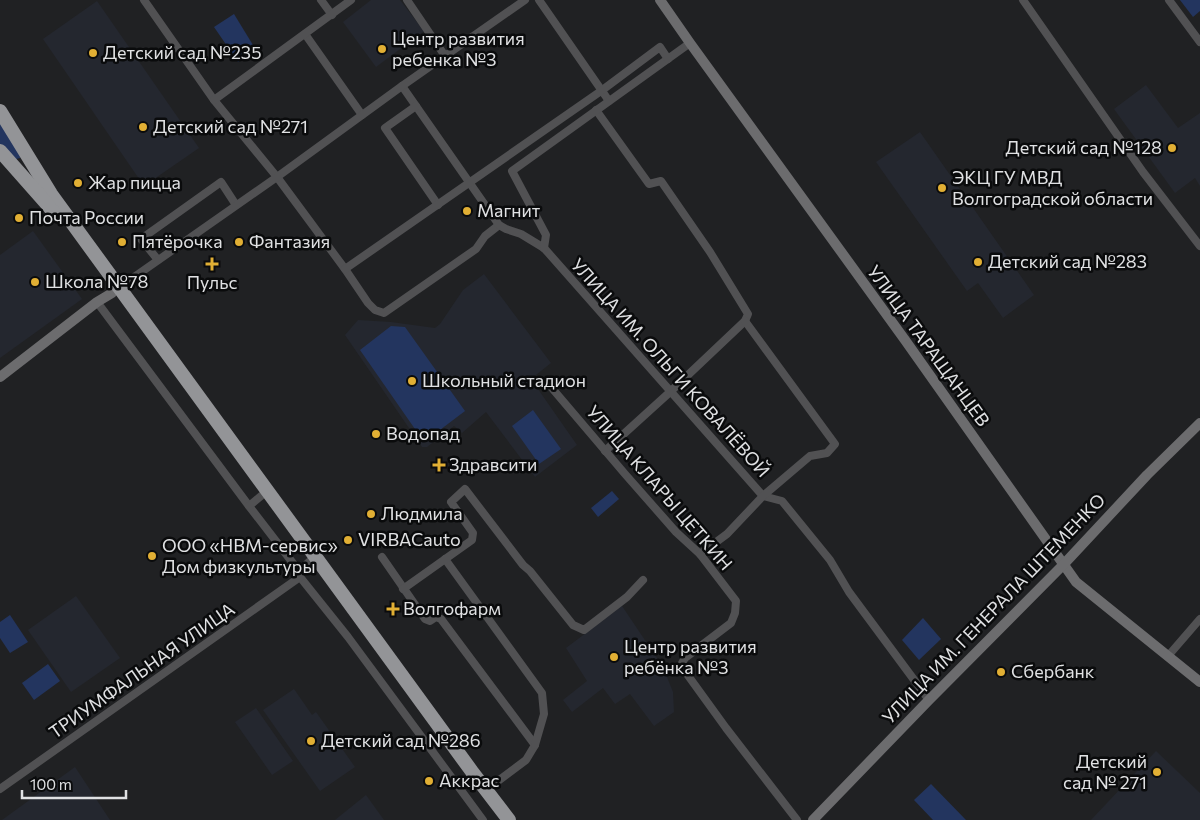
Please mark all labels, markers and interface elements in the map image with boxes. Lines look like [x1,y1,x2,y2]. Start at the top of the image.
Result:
place label: Центр развития ребенка №3 [392,27,525,70]
place label: Детский сад №235 [103,41,261,63]
marker: Центр развития ребенка №3 [376,43,388,55]
marker: Детский сад №235 [87,47,99,59]
place label: Детский сад №271 [153,115,308,137]
marker: Детский сад №271 [137,121,149,133]
place label: Детский сад №128 [1006,136,1162,158]
marker: Детский сад №128 [1166,142,1178,154]
place label: ЭКЦ ГУ МВД Волгоградской области [952,166,1153,209]
place label: Жар пицца [88,171,181,193]
marker: Жар пицца [72,177,84,189]
marker: ЭКЦ ГУ МВД Волгоградской области [936,182,948,194]
place label: Магнит [477,199,541,221]
marker: Магнит [461,205,473,217]
place label: Почта России [29,206,144,228]
marker: Почта России [13,212,25,224]
place label: Пятёрочка [132,230,223,252]
place label: Фантазия [249,230,330,252]
marker: Пятёрочка [116,236,128,248]
marker: Фантазия [233,236,245,248]
place label: Детский сад №283 [988,250,1147,272]
street label: УЛИЦА ИМ. ОЛЬГИ КОВАЛЁВОЙ [567,254,775,481]
marker: Детский сад №283 [972,256,984,268]
marker: Пульс [206,258,218,270]
street label: УЛИЦА ТАРАЩАНЦЕВ [863,261,995,430]
place label: Школа №78 [45,270,148,292]
place label: Пульс [187,271,237,293]
marker: Школа №78 [29,276,41,288]
place label: Школьный стадион [422,369,586,391]
marker: Школьный стадион [406,375,418,387]
street label: УЛИЦА КЛАРЫ ЦЕТКИН [582,400,737,574]
place label: Водопад [386,422,460,444]
marker: Водопад [370,428,382,440]
place label: Здравсити [449,453,537,475]
marker: Здравсити [433,459,445,471]
street label: УЛИЦА ИМ. ГЕНЕРАЛА ШТЕМЕНКО [877,489,1109,728]
place label: Людмила [381,502,463,524]
marker: Людмила [365,508,377,520]
place label: VIRBACauto [358,528,461,550]
place label: ООО «НВМ-сервис» Дом физкультуры [162,534,338,577]
marker: VIRBACauto [342,534,354,546]
marker: ООО «НВМ-сервис» Дом физкультуры [146,550,158,562]
place label: Волгофарм [403,597,501,619]
street label: ТРИУМФАЛЬНАЯ УЛИЦА [44,598,239,743]
marker: Волгофарм [387,603,399,615]
place label: Центр развития ребёнка №3 [624,635,757,678]
marker: Центр развития ребёнка №3 [608,651,620,663]
place label: Сбербанк [1011,660,1095,682]
marker: Сбербанк [995,666,1007,678]
place label: Детский сад №286 [321,729,481,751]
marker: Детский сад №286 [305,735,317,747]
place label: Детский сад № 271 [1063,750,1147,793]
marker: Детский сад № 271 [1151,766,1163,778]
scale bar [22,768,126,800]
place label: Аккрас [439,769,500,791]
text: 100 m [30,775,72,793]
marker: Аккрас [423,775,435,787]

